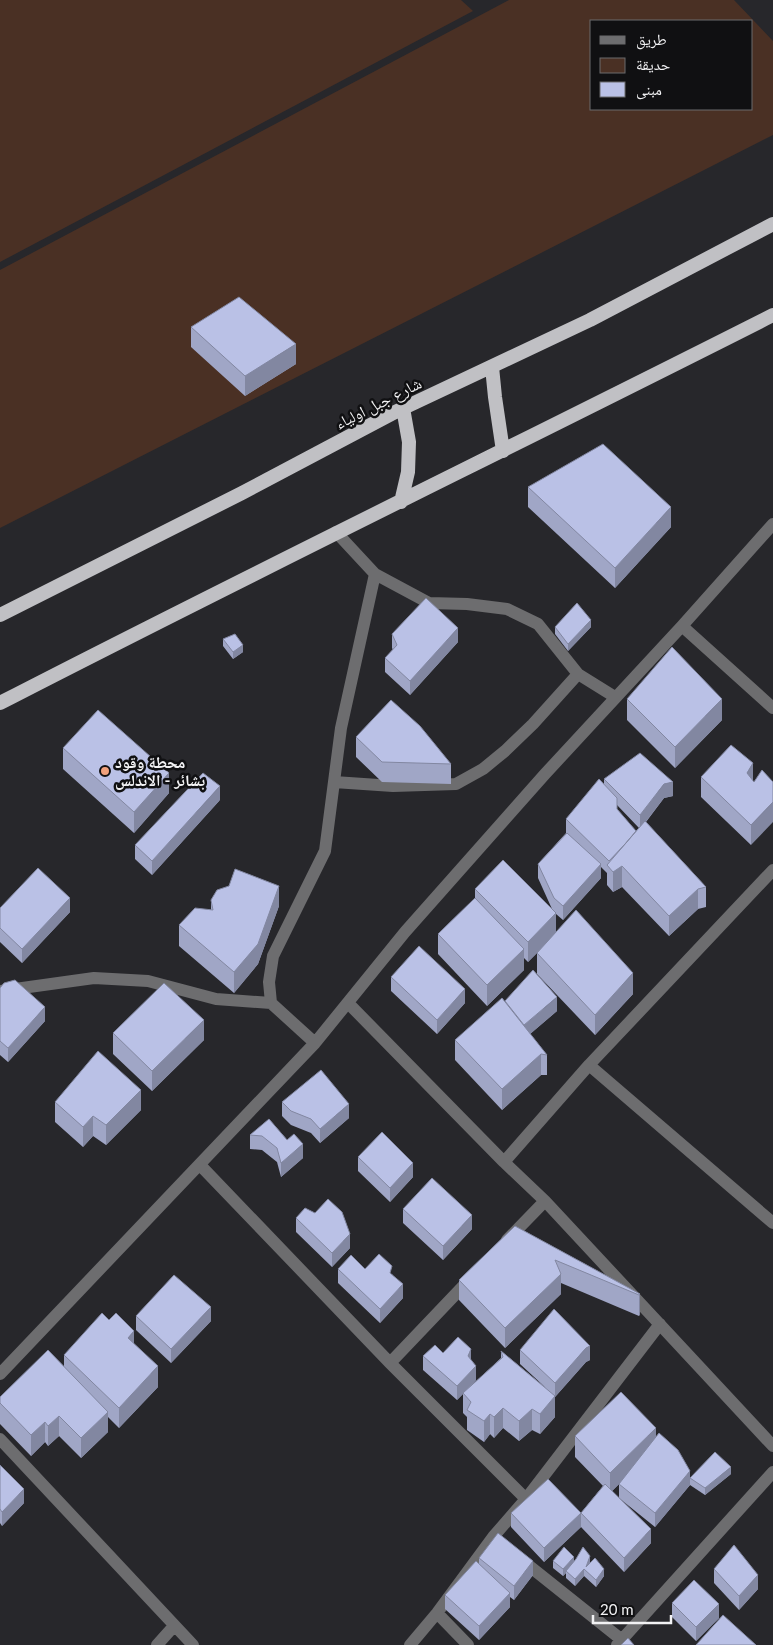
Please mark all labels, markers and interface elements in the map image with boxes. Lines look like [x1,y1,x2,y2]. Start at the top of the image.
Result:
legend [590,20,753,110]
text: طريق [636,30,667,50]
text: حديقة [636,55,671,73]
text: مبنى [636,80,662,100]
street label: شارع جبل اولياء [331,373,425,434]
place label: محطة وقود بشائر - الاندلس [115,752,205,790]
marker: محطة وقود بشائر - الاندلس [99,765,111,777]
scale bar [593,1592,670,1624]
text: 20 m [600,1600,634,1618]

